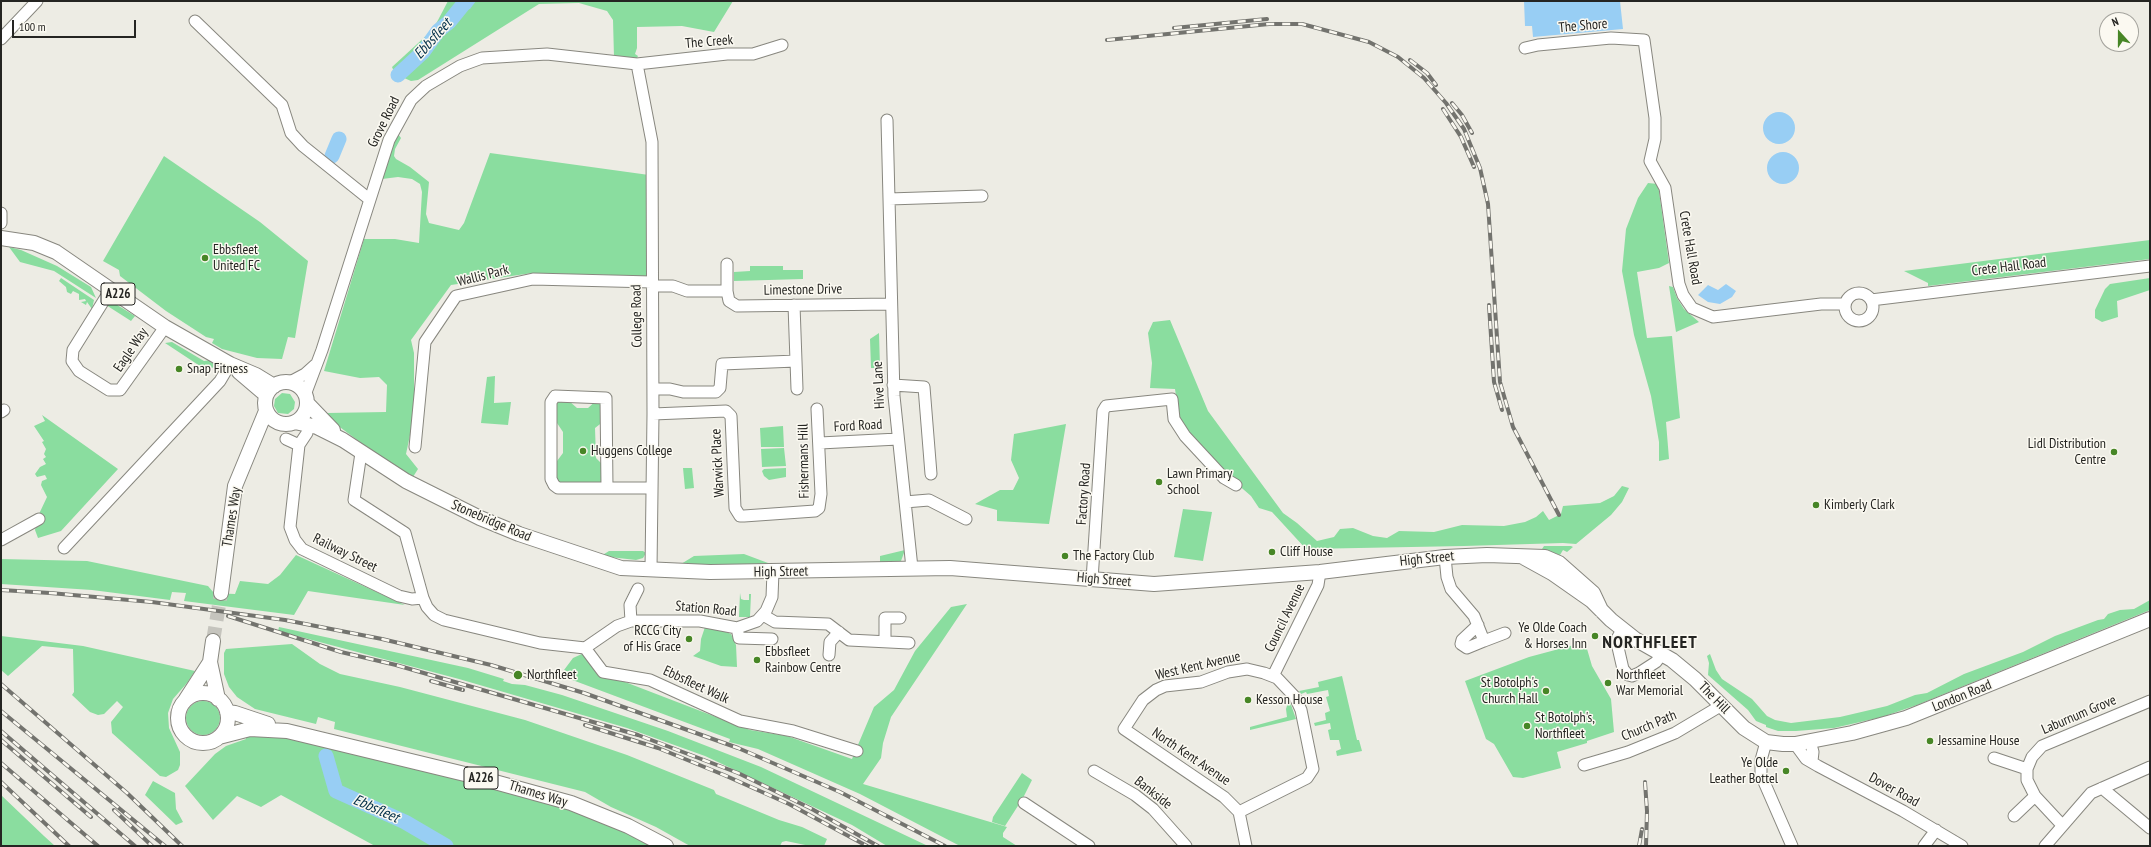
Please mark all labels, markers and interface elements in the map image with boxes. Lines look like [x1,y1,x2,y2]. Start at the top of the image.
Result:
scale bar [14,12,138,38]
north arrow [2099,12,2139,52]
text: N [2110,14,2120,29]
water label: Ebbsfleet [410,15,456,63]
street label: The Shore [1558,15,1608,37]
text: 100 m [19,19,46,34]
street label: The Creek [684,32,734,52]
street label: Grove Road [364,94,404,150]
street label: Crete Hall Road [1675,210,1705,286]
place label: Ebbsfleet United FC [213,242,260,274]
marker: Ebbsfleet United FC [200,253,210,263]
street label: Crete Hall Road [1971,254,2047,280]
street label: Wallis Park [455,261,511,291]
street label: Limestone Drive [764,281,842,299]
road number: A226 [101,283,135,305]
street label: College Road [628,284,646,348]
street label: Eagle Way [110,325,152,375]
place label: Snap Fitness [187,361,248,377]
street label: Hive Lane [869,361,889,409]
marker: Snap Fitness [174,364,184,374]
street label: Ford Road [833,416,883,436]
street label: Fishermans Hill [795,423,813,499]
street label: Warwick Place [708,428,728,498]
place label: Lidl Distribution Centre [2028,436,2106,468]
place label: Huggens College [591,443,672,459]
marker: Huggens College [578,446,588,456]
marker: Lidl Distribution Centre [2109,447,2119,457]
street label: Factory Road [1073,462,1095,526]
place label: Lawn Primary School [1167,466,1232,498]
marker: Lawn Primary School [1154,477,1164,487]
street label: Thames Way [219,486,245,548]
street label: Stonebridge Road [448,497,534,545]
place label: Kimberly Clark [1824,497,1895,513]
marker: Kimberly Clark [1811,500,1821,510]
street label: Railway Street [310,530,380,576]
place label: Cliff House [1280,544,1333,560]
marker: Cliff House [1267,547,1277,557]
place label: The Factory Club [1073,548,1154,564]
street label: High Street [1399,548,1455,570]
marker: The Factory Club [1060,551,1070,561]
street label: High Street [754,563,808,581]
street label: High Street [1076,569,1132,591]
street label: Council Avenue [1261,581,1309,655]
street label: Station Road [675,598,737,620]
place label: Ye Olde Coach & Horses Inn [1518,620,1587,652]
place label: RCCG City of His Grace [623,623,681,656]
marker: Ye Olde Coach & Horses Inn [1590,631,1600,641]
district label: NORTHFLEET [1602,632,1698,654]
marker: RCCG City of His Grace [684,634,694,644]
place label: Ebbsfleet Rainbow Centre [765,644,841,676]
street label: West Kent Avenue [1154,648,1242,684]
marker: Ebbsfleet Rainbow Centre [752,655,762,665]
street label: Ebbsfleet Walk [660,662,732,708]
place label: Northfleet [527,667,577,683]
place label: Northfleet War Memorial [1616,667,1683,700]
marker: Northfleet [512,669,524,681]
place label: St Botolph's Church Hall [1481,675,1538,708]
street label: London Road [1930,677,1994,715]
marker: Northfleet War Memorial [1603,678,1613,688]
street label: The Hill [1695,679,1733,717]
marker: St Botolph's Church Hall [1541,686,1551,696]
place label: Kesson House [1256,692,1323,708]
street label: Laburnum Grove [2039,692,2119,738]
marker: Kesson House [1243,695,1253,705]
street label: Church Path [1619,707,1679,745]
place label: St Botolph's, Northfleet [1535,710,1595,742]
marker: St Botolph's, Northfleet [1522,721,1532,731]
street label: North Kent Avenue [1148,725,1234,789]
place label: Jessamine House [1938,733,2019,749]
marker: Jessamine House [1925,736,1935,746]
place label: Ye Olde Leather Bottel [1710,755,1778,788]
marker: Ye Olde Leather Bottel [1781,766,1791,776]
road number: A226 [464,767,498,789]
street label: Dover Road [1866,769,1922,811]
street label: Bankside [1131,773,1175,813]
street label: Thames Way [507,777,569,811]
water label: Ebbsfleet [350,791,402,827]

